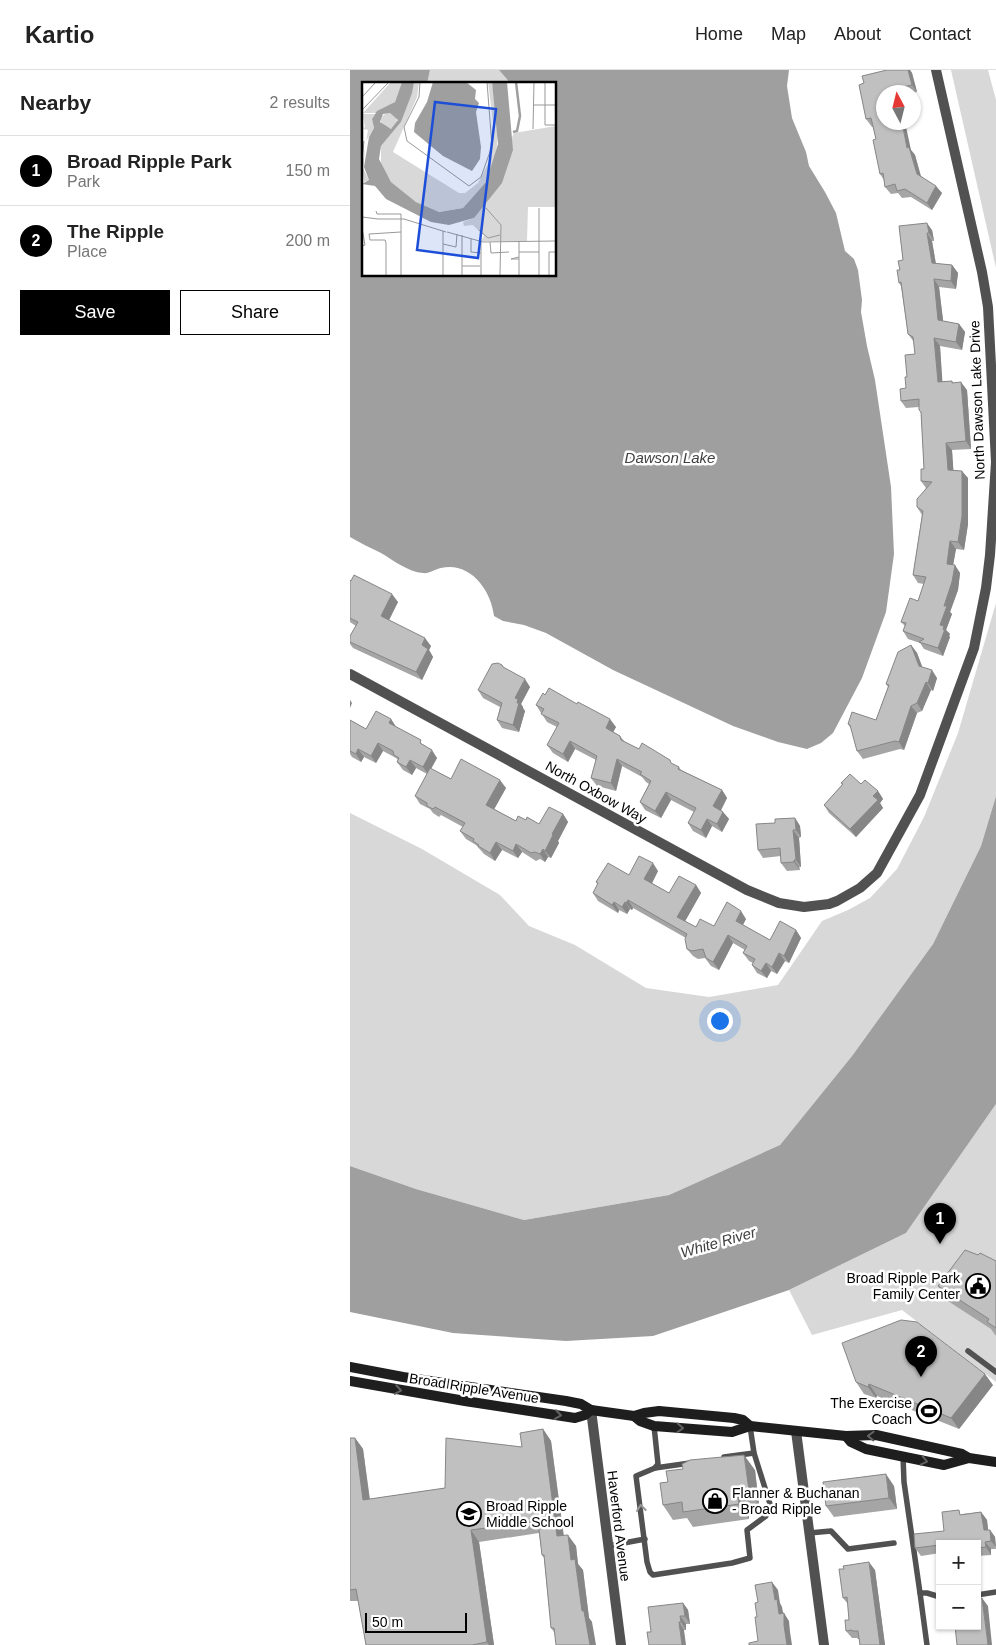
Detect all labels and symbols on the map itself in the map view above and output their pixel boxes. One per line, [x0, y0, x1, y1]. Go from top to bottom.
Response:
inset map [362, 82, 556, 276]
north arrow [876, 85, 921, 130]
street label: North Dawson Lake Drive [966, 320, 988, 480]
water label: Dawson Lake [625, 449, 715, 466]
street label: North Oxbow Way [543, 758, 649, 826]
your location [707, 1008, 733, 1034]
pin: 1 [924, 1203, 956, 1244]
water label: White River [678, 1223, 759, 1261]
place label: Broad Ripple Park Family Center [846, 1270, 961, 1302]
public building icon: Broad Ripple Park Family Center [965, 1273, 991, 1299]
pin: 2 [905, 1336, 937, 1377]
street label: Broad Ripple Avenue [408, 1370, 540, 1406]
one-way arrow [394, 1385, 402, 1395]
place label: The Exercise Coach [830, 1395, 912, 1427]
sports icon: The Exercise Coach [916, 1398, 942, 1424]
one-way arrow [554, 1410, 563, 1420]
one-way arrow [676, 1422, 684, 1433]
one-way arrow [867, 1430, 875, 1441]
one-way arrow [920, 1455, 929, 1466]
street label: Haverford Avenue [604, 1470, 634, 1583]
place label: Flanner & Buchanan - Broad Ripple [732, 1485, 860, 1517]
shop icon: Flanner & Buchanan - Broad Ripple [702, 1488, 728, 1514]
place label: Broad Ripple Middle School [486, 1498, 574, 1530]
school or university icon: Broad Ripple Middle School [456, 1501, 482, 1527]
one-way arrow [636, 1503, 646, 1512]
scale bar [365, 1610, 468, 1633]

